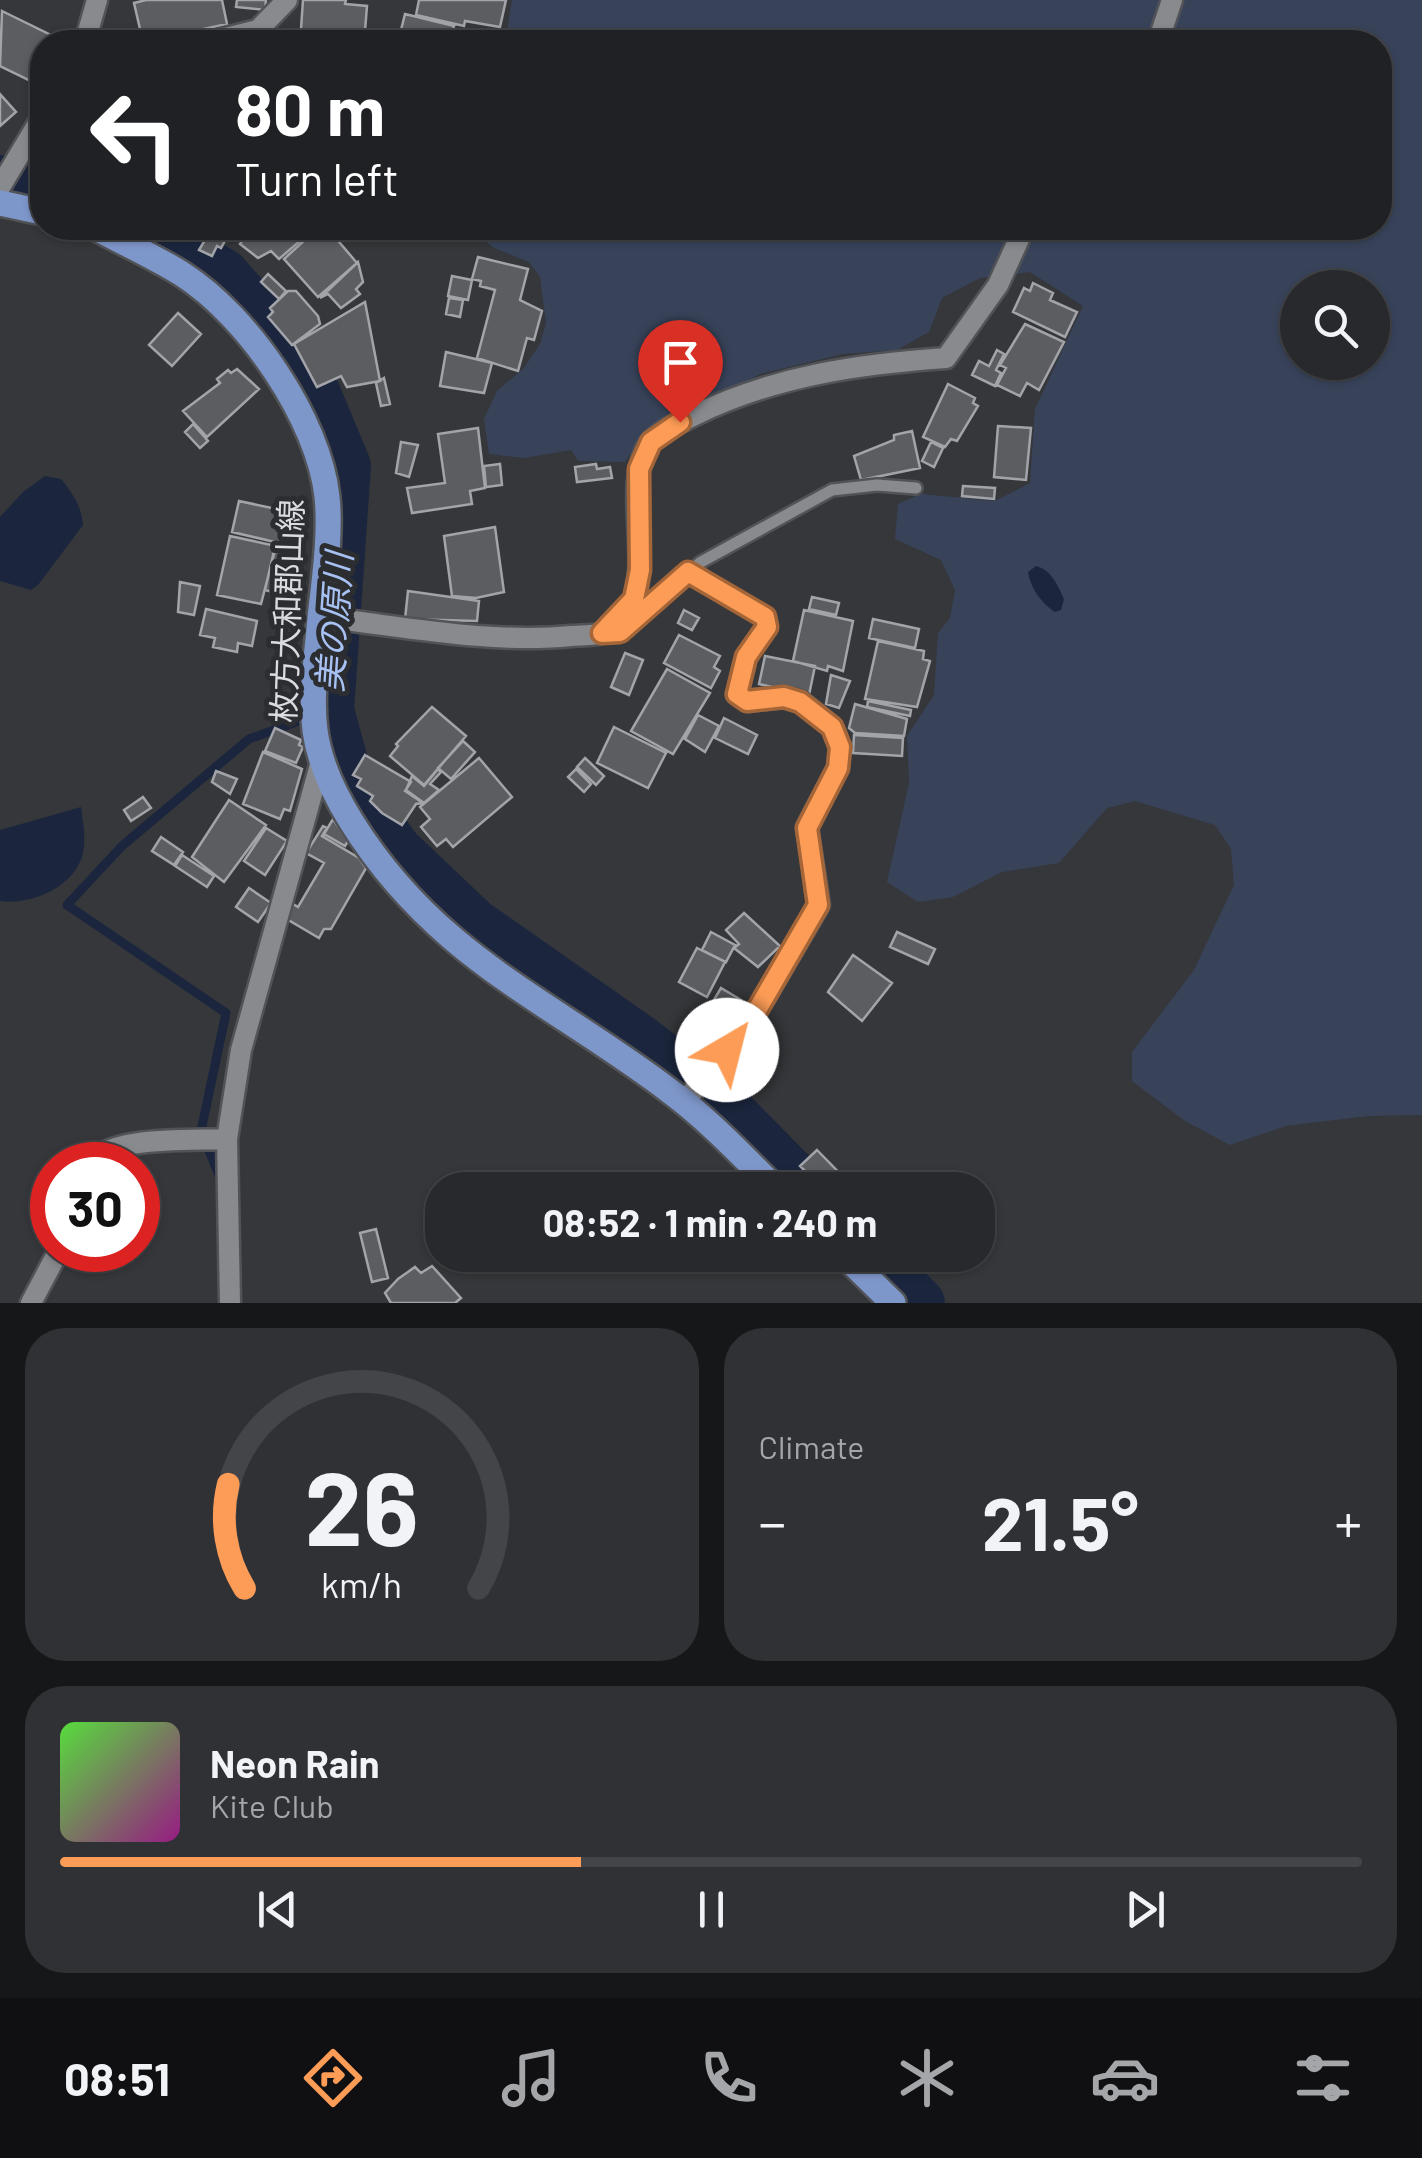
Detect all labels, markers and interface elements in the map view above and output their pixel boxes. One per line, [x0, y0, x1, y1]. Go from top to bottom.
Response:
text: 80 m [235, 66, 385, 150]
icon: left [70, 70, 200, 200]
text: Turn left [235, 151, 399, 205]
map controls [1280, 270, 1390, 380]
button: search [1280, 270, 1390, 380]
pin [638, 320, 723, 423]
icon: arrive [653, 335, 708, 390]
street label: 枚方大和郡山線 [263, 498, 309, 724]
water label: 美の原川 [307, 547, 359, 693]
position arrow [675, 998, 779, 1102]
speed limit sign: 30 [30, 1142, 160, 1272]
text: 08:52 · 1 min · 240 m [543, 1199, 877, 1245]
text: Climate [759, 1427, 864, 1465]
text: 26 [305, 1442, 419, 1567]
text: 21.5° [982, 1476, 1139, 1566]
text: − [759, 1488, 786, 1554]
text: + [1334, 1488, 1362, 1554]
text: km/h [321, 1562, 402, 1605]
text: Neon Rain [210, 1740, 379, 1786]
text: Kite Club [210, 1786, 334, 1824]
icon: previous [250, 1882, 305, 1937]
icon: pause [684, 1882, 739, 1937]
icon: next [1118, 1882, 1173, 1937]
icon: directions [298, 2043, 368, 2113]
icon: music [496, 2043, 566, 2113]
icon: phone [694, 2043, 764, 2113]
icon: climate [892, 2043, 962, 2113]
icon: car [1090, 2043, 1160, 2113]
icon: filters [1288, 2043, 1358, 2113]
text: 08:51 [64, 2051, 170, 2105]

